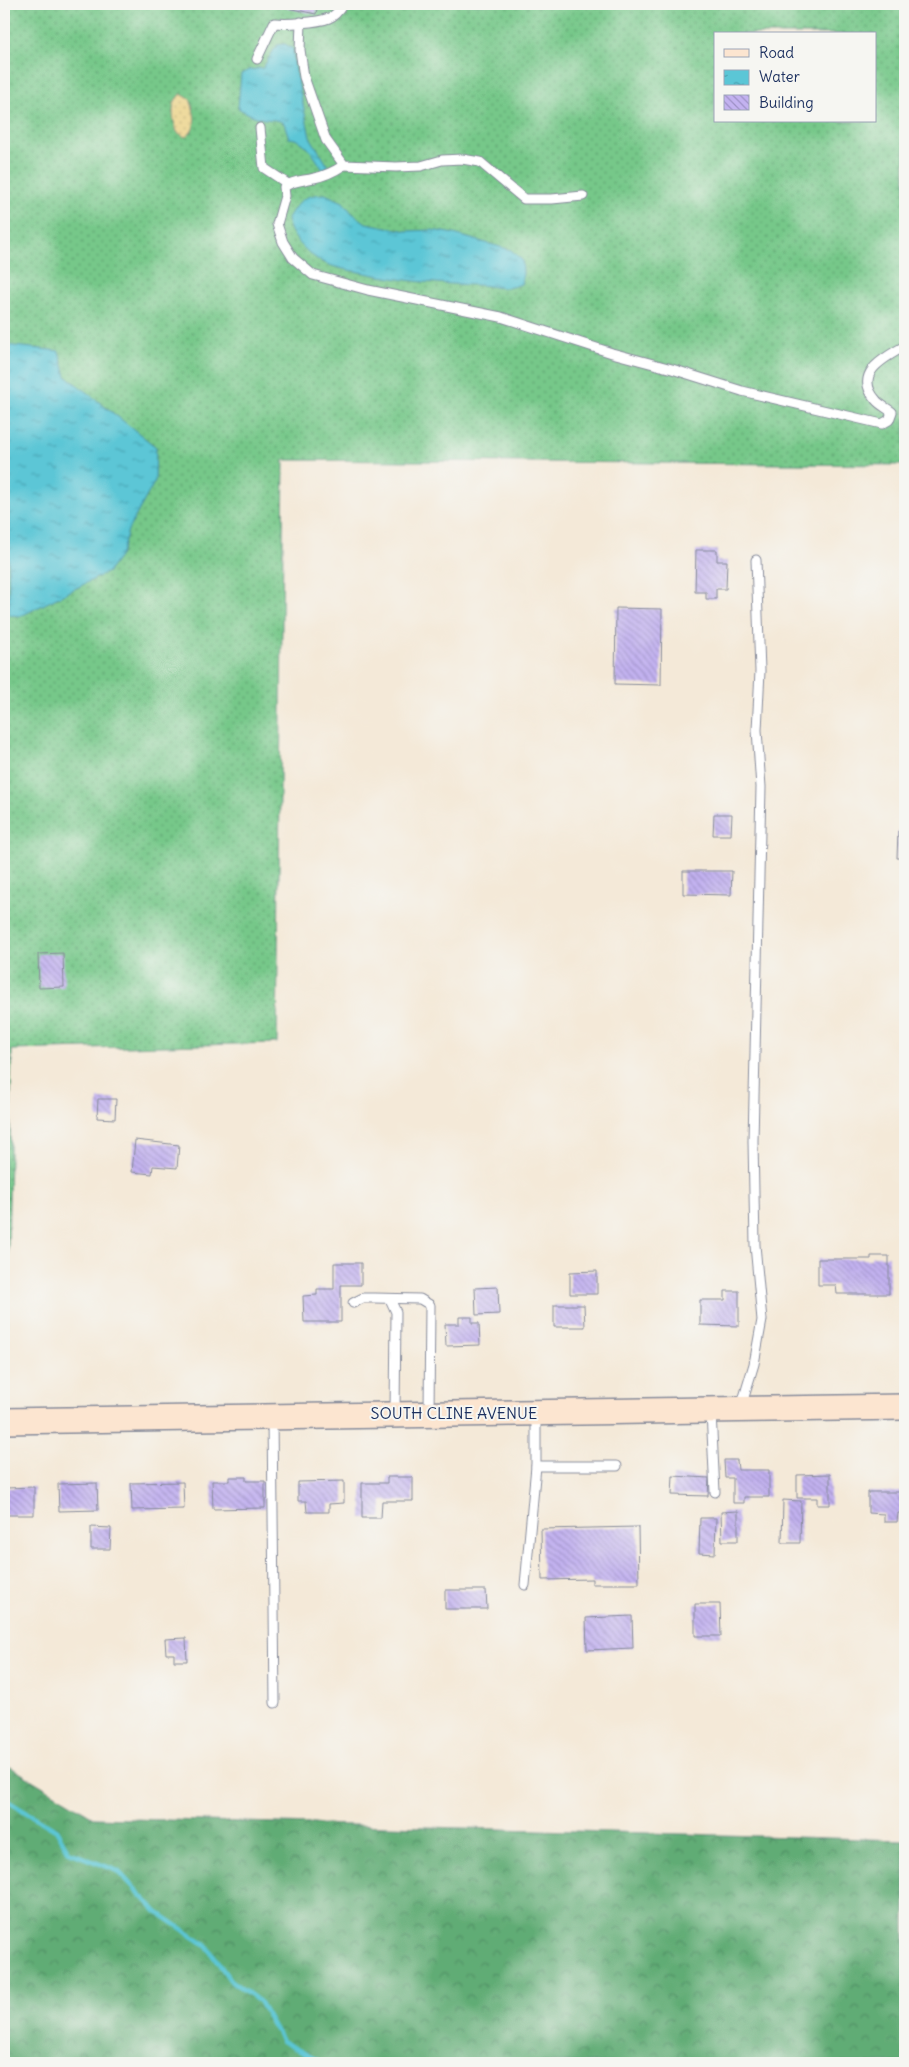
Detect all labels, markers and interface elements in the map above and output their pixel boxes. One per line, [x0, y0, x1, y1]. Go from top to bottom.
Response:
legend [714, 32, 876, 122]
text: Road [759, 43, 794, 62]
text: Water [759, 67, 800, 86]
text: Building [759, 93, 814, 112]
street label: SOUTH CLINE AVENUE [371, 1403, 537, 1423]

